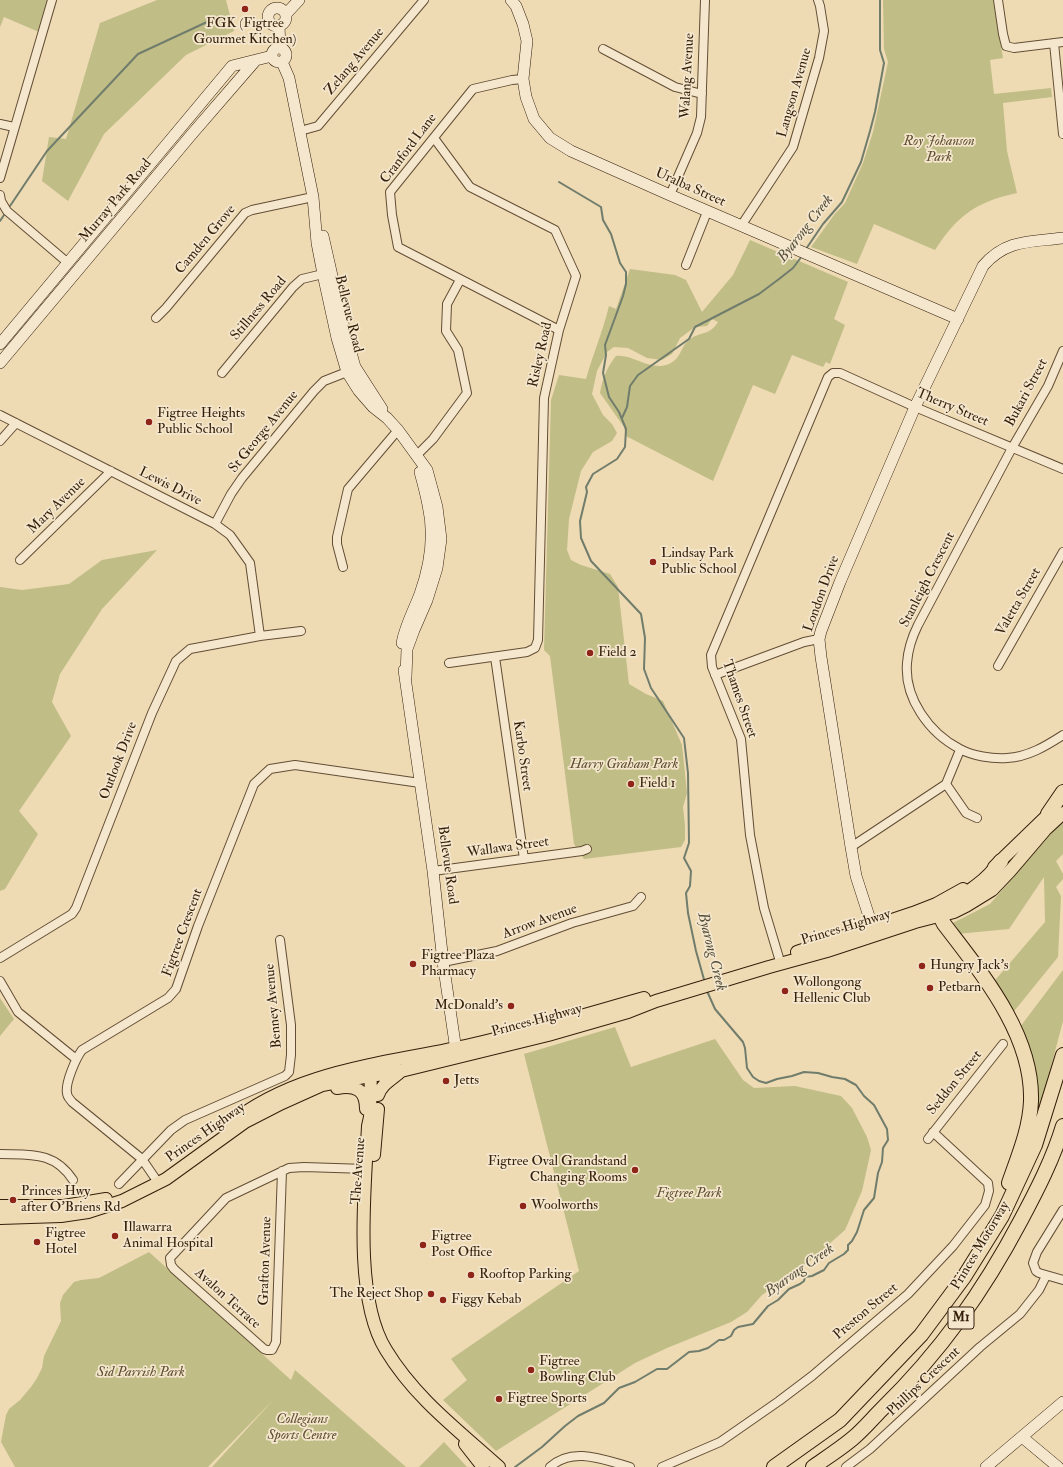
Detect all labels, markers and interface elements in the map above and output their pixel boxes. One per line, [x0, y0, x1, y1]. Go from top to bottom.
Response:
marker: FGK (Figtree Gourmet Kitchen) [240, 4, 250, 14]
place label: FGK (Figtree Gourmet Kitchen) [194, 16, 296, 48]
street label: Zelang Avenue [322, 25, 388, 99]
street label: Walang Avenue [677, 33, 699, 119]
street label: Langson Avenue [774, 46, 816, 140]
street label: Cranford Lane [377, 111, 441, 187]
park label: Roy Johanson Park [903, 134, 975, 166]
street label: Murray Park Road [76, 156, 156, 246]
street label: Uralba Street [652, 165, 728, 211]
water label: Byarong Creek [774, 192, 838, 266]
street label: Camden Grove [172, 202, 240, 278]
street label: Bellevue Road [330, 273, 366, 355]
street label: Stillness Road [227, 274, 291, 344]
street label: Risley Road [525, 321, 557, 389]
street label: Bukari Street [1002, 356, 1052, 430]
street label: Therry Street [913, 385, 991, 431]
street label: St George Avenue [226, 387, 302, 477]
place label: Figtree Heights Public School [157, 406, 245, 438]
marker: Figtree Heights Public School [144, 417, 154, 427]
street label: Lewis Drive [136, 464, 204, 510]
street label: Mary Avenue [25, 474, 89, 538]
street label: Stanleigh Crescent [897, 530, 959, 630]
place label: Lindsay Park Public School [661, 546, 737, 578]
street label: London Drive [800, 554, 844, 634]
marker: Lindsay Park Public School [648, 557, 658, 567]
street label: Valetta Street [993, 565, 1045, 639]
place label: Field 2 [598, 645, 637, 661]
marker: Field 2 [585, 648, 595, 658]
street label: Thames Street [718, 658, 760, 740]
street label: Outlook Drive [97, 720, 141, 802]
street label: Karbo Street [509, 720, 535, 792]
park label: Harry Graham Park [570, 757, 678, 773]
place label: Field 1 [639, 776, 676, 792]
marker: Field 1 [626, 779, 636, 789]
street label: Bellevue Road [433, 825, 461, 905]
street label: Wallawa Street [466, 834, 550, 862]
street label: Figtree Crescent [159, 887, 207, 979]
street label: Arrow Avenue [500, 901, 580, 943]
street label: Princes Highway [799, 906, 893, 950]
water label: Byarong Creek [693, 911, 729, 993]
place label: Figtree Plaza Pharmacy [421, 948, 495, 980]
place label: Hungry Jack's [930, 958, 1009, 974]
marker: Figtree Plaza Pharmacy [408, 959, 418, 969]
marker: Hungry Jack's [917, 961, 927, 971]
street label: Benney Avenue [262, 963, 286, 1049]
place label: Wollongong Hellenic Club [793, 975, 870, 1008]
place label: Petbarn [938, 980, 981, 996]
marker: Petbarn [925, 983, 935, 993]
marker: Wollongong Hellenic Club [780, 986, 790, 996]
place label: McDonald's [434, 998, 503, 1014]
street label: Princes Highway [490, 1001, 584, 1041]
marker: McDonald's [506, 1001, 516, 1011]
street label: Seddon Street [924, 1047, 986, 1119]
place label: Jetts [454, 1073, 479, 1089]
marker: Jetts [441, 1076, 451, 1086]
street label: Princes Highway [163, 1099, 249, 1167]
street label: The Avenue [348, 1137, 370, 1205]
place label: Figtree Oval Grandstand Changing Rooms [488, 1154, 627, 1186]
marker: Figtree Oval Grandstand Changing Rooms [630, 1165, 640, 1175]
place label: Princes Hwy after O'Briens Rd [21, 1184, 120, 1216]
park label: Figtree Park [656, 1186, 722, 1202]
marker: Princes Hwy after O'Briens Rd [8, 1195, 18, 1205]
place label: Woolworths [531, 1198, 598, 1214]
street label: Princes Motorway [948, 1199, 1014, 1293]
marker: Woolworths [518, 1201, 528, 1211]
street label: Grafton Avenue [256, 1216, 276, 1306]
place label: Illawarra Animal Hospital [123, 1220, 213, 1252]
place label: Figtree Hotel [45, 1226, 86, 1258]
place label: Figtree Post Office [431, 1229, 492, 1262]
marker: Illawarra Animal Hospital [110, 1231, 120, 1241]
marker: Figtree Hotel [32, 1237, 42, 1247]
marker: Figtree Post Office [418, 1240, 428, 1250]
water label: Byarong Creek [762, 1241, 838, 1301]
street label: Avalon Terrace [191, 1265, 263, 1333]
place label: Rooftop Parking [479, 1267, 571, 1283]
marker: Rooftop Parking [466, 1270, 476, 1280]
street label: Preston Street [830, 1280, 902, 1344]
place label: The Reject Shop [330, 1286, 423, 1302]
marker: The Reject Shop [426, 1289, 436, 1299]
place label: Figgy Kebab [451, 1292, 521, 1308]
marker: Figgy Kebab [438, 1295, 448, 1305]
road number: M1 [948, 1307, 974, 1329]
street label: Phillips Crescent [884, 1344, 964, 1420]
place label: Figtree Bowling Club [539, 1354, 616, 1386]
park label: Sid Parrish Park [97, 1365, 185, 1381]
marker: Figtree Bowling Club [526, 1365, 536, 1375]
place label: Figtree Sports [507, 1391, 587, 1407]
marker: Figtree Sports [494, 1394, 504, 1404]
park label: Collegians Sports Centre [268, 1412, 336, 1444]

